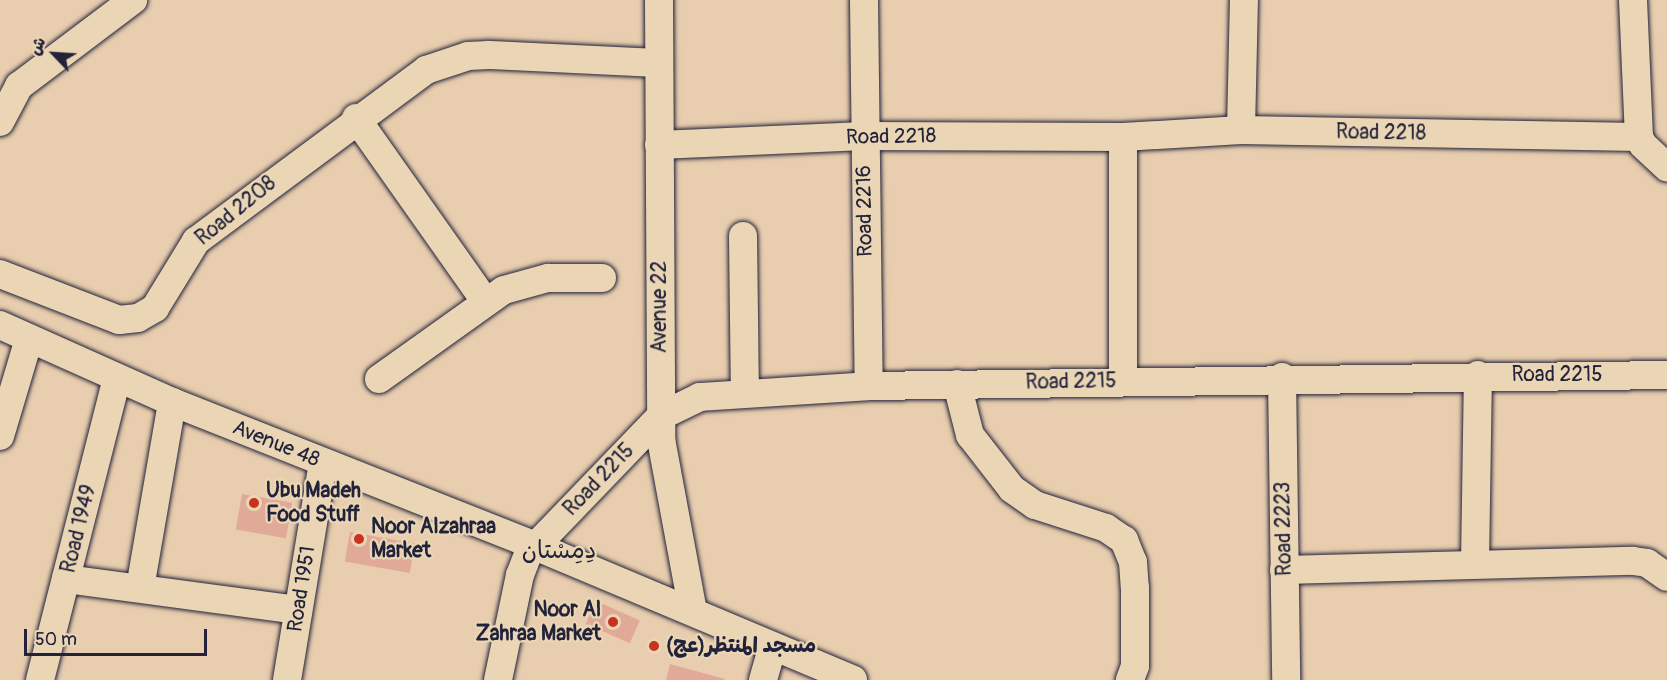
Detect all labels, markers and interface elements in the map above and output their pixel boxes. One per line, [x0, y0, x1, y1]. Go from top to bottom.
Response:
north arrow [24, 24, 84, 84]
text: ش [25, 34, 50, 59]
street label: Road 2218 [1336, 120, 1426, 146]
street label: Road 2218 [846, 124, 936, 150]
street label: Road 2216 [852, 165, 878, 257]
street label: Road 2208 [191, 171, 281, 251]
street label: Avenue 22 [647, 261, 673, 353]
street label: Road 2215 [1511, 362, 1603, 388]
street label: Road 2215 [1025, 369, 1117, 395]
street label: Avenue 48 [229, 415, 323, 473]
street label: Road 2215 [558, 438, 640, 522]
place label: Ubu Madeh Food Stuff [266, 478, 361, 528]
street label: Road 1949 [56, 482, 102, 576]
street label: Road 2223 [1271, 482, 1297, 576]
marker: Ubu Madeh Food Stuff [247, 496, 261, 510]
place label: Noor Alzahraa Market [371, 514, 496, 564]
marker: Noor Alzahraa Market [352, 532, 366, 546]
district label: دِمِسْتان [522, 537, 596, 565]
street label: Road 1951 [283, 544, 321, 634]
place label: Noor Al Zahraa Market [476, 597, 601, 647]
marker: Noor Al Zahraa Market [606, 615, 620, 629]
scale bar [27, 617, 210, 655]
text: 50 m [35, 628, 77, 651]
place label: مسجد المنتظر(عج) [666, 633, 816, 659]
marker: مسجد المنتظر(عج) [647, 639, 661, 653]

